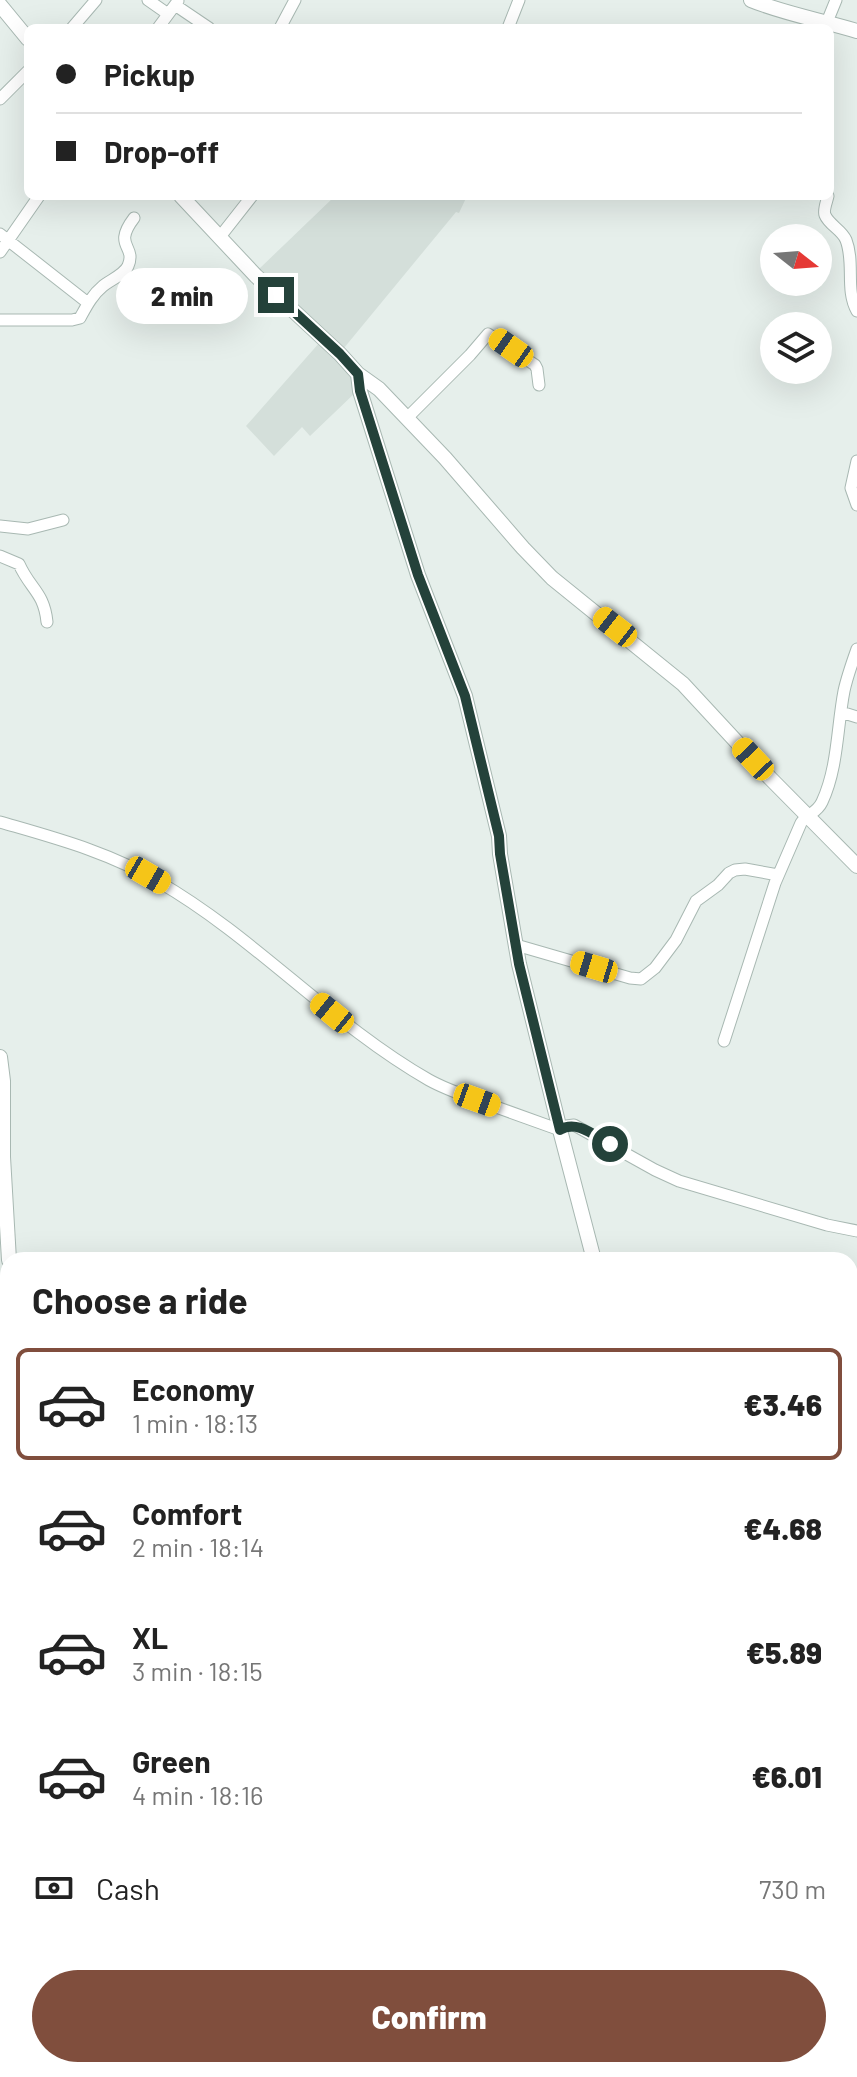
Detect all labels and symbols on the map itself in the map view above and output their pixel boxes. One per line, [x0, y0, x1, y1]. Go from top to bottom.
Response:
north arrow [760, 224, 832, 296]
callout: 2 min [116, 267, 248, 323]
route end [258, 277, 294, 313]
car [484, 324, 538, 372]
car [589, 603, 641, 651]
car [728, 733, 778, 785]
car [121, 853, 175, 897]
car [568, 949, 620, 985]
car [306, 989, 358, 1037]
car [450, 1081, 504, 1119]
route start [592, 1126, 628, 1162]

